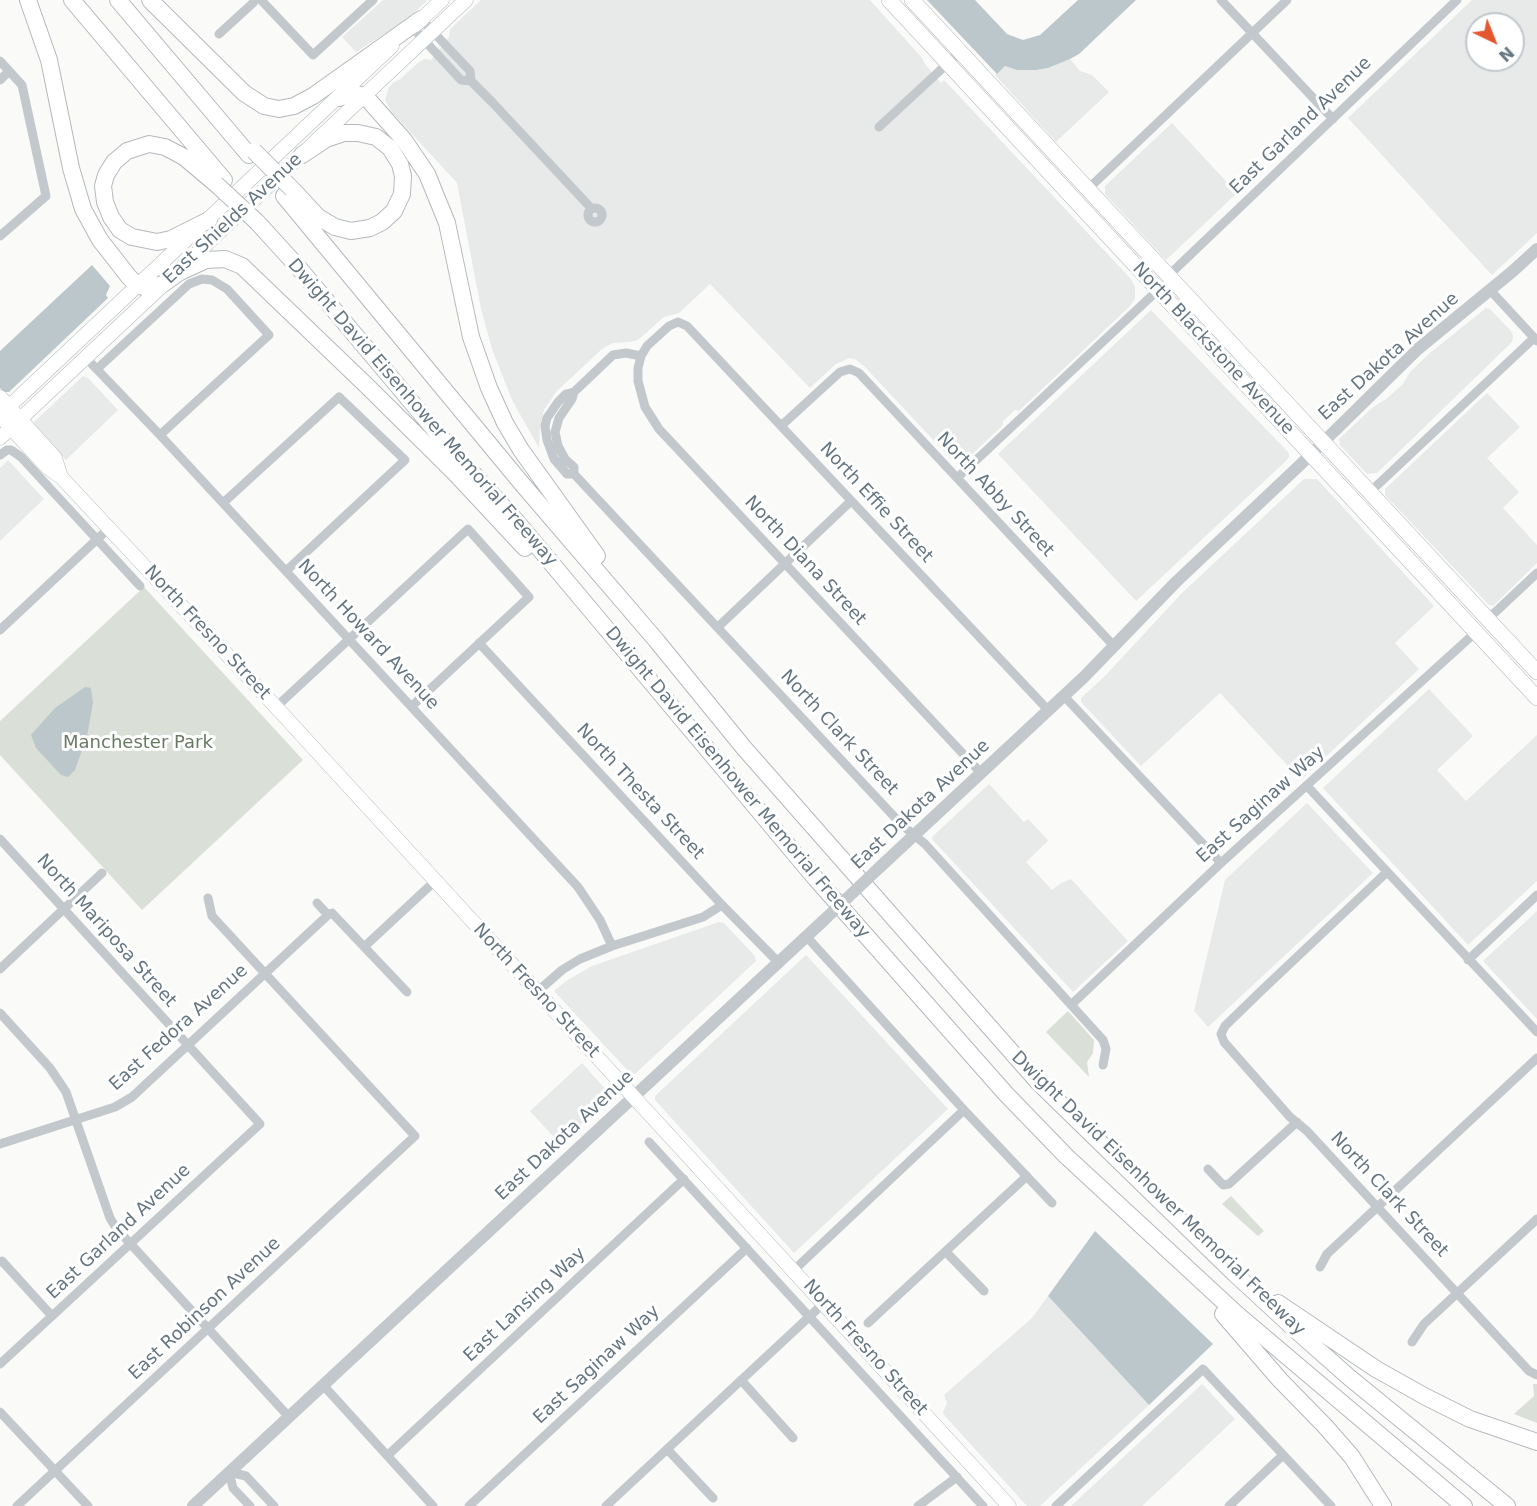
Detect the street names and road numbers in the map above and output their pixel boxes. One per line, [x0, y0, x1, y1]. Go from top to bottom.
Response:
street label: East Garland Avenue [1226, 53, 1376, 199]
street label: East Shields Avenue [159, 149, 307, 289]
street label: Dwight David Eisenhower Memorial Freeway [283, 255, 561, 571]
street label: North Blackstone Avenue [1128, 259, 1298, 439]
street label: East Dakota Avenue [1315, 288, 1463, 426]
street label: North Abby Street [932, 428, 1058, 562]
street label: North Effie Street [815, 438, 937, 568]
street label: North Diana Street [740, 492, 870, 630]
street label: North Howard Avenue [293, 555, 443, 715]
street label: North Fresno Street [139, 561, 275, 705]
street label: Dwight David Eisenhower Memorial Freeway [600, 623, 874, 943]
street label: North Clark Street [776, 666, 902, 800]
street label: North Thesta Street [572, 720, 708, 864]
street label: East Dakota Avenue [847, 735, 995, 875]
street label: East Saginaw Way [1193, 742, 1329, 868]
street label: North Mariposa Street [32, 850, 180, 1012]
street label: North Fresno Street [468, 919, 604, 1063]
street label: East Fedora Avenue [105, 960, 253, 1096]
street label: Dwight David Eisenhower Memorial Freeway [1006, 1047, 1310, 1341]
street label: East Dakota Avenue [491, 1066, 639, 1206]
street label: North Clark Street [1326, 1128, 1452, 1262]
street label: East Garland Avenue [43, 1160, 195, 1304]
street label: East Robinson Avenue [125, 1233, 285, 1385]
street label: East Lansing Way [460, 1243, 590, 1367]
street label: North Fresno Street [798, 1276, 932, 1420]
street label: East Saginaw Way [529, 1301, 665, 1429]

